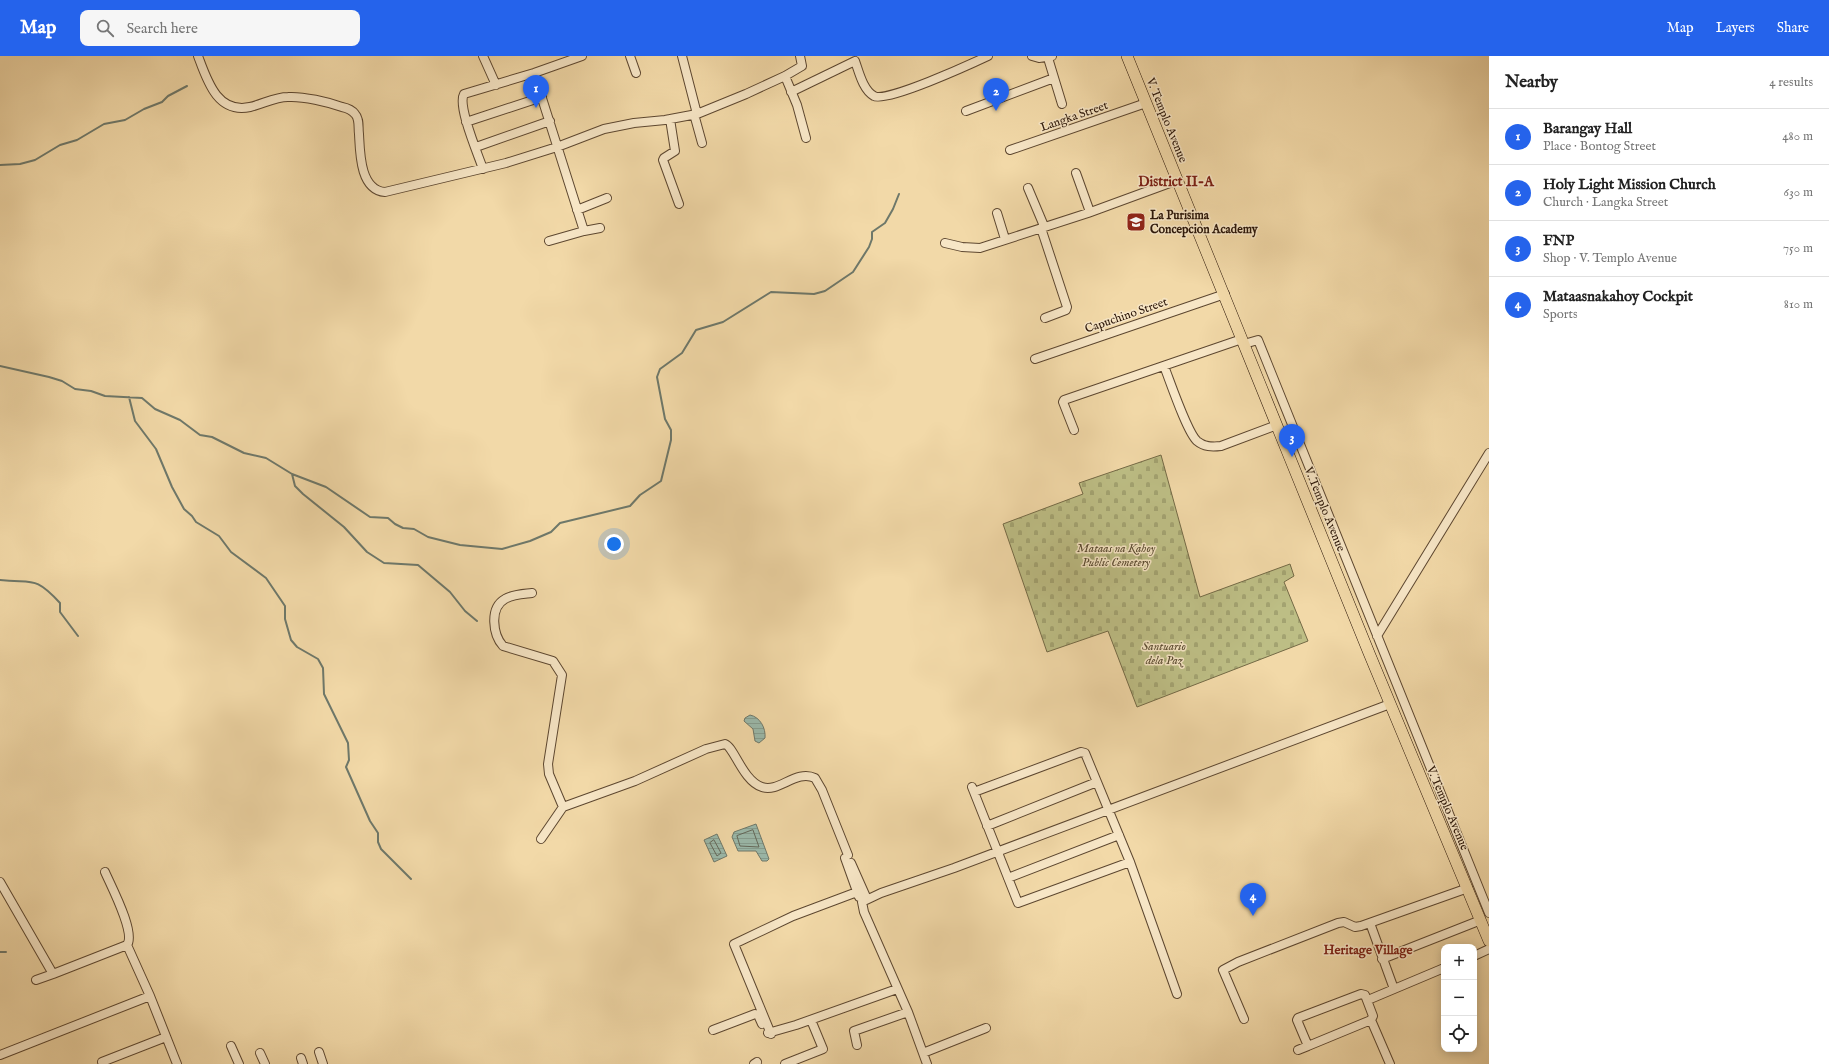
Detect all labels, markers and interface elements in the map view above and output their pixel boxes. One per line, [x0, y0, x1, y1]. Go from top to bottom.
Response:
search box [80, 10, 360, 46]
text: Map [20, 16, 56, 40]
icon: search [94, 17, 116, 39]
text: Search here [126, 19, 198, 38]
text: Map [1667, 19, 1694, 37]
text: Layers [1716, 19, 1755, 37]
text: Share [1777, 19, 1809, 37]
text: Nearby [1505, 72, 1558, 93]
text: 4 results [1769, 74, 1813, 91]
pin: 1 [523, 75, 549, 108]
street label: V. Templo Avenue [1141, 75, 1191, 166]
pin: 2 [983, 78, 1009, 111]
street label: Langka Street [1038, 98, 1110, 135]
text: Barangay Hall [1543, 119, 1632, 138]
text: 1 [1516, 128, 1520, 145]
text: 480 m [1782, 128, 1813, 145]
text: Place · Bontog Street [1543, 138, 1656, 155]
district label: District II-A [1138, 173, 1215, 191]
text: Holy Light Mission Church [1543, 175, 1716, 194]
text: 2 [1515, 184, 1521, 201]
text: 630 m [1783, 184, 1813, 201]
text: Church · Langka Street [1543, 194, 1668, 211]
place label: La Purisima Concepcion Academy [1149, 208, 1259, 238]
school or university icon: La Purisima Concepcion Academy [1125, 211, 1147, 233]
text: FNP [1543, 231, 1574, 250]
text: 3 [1516, 240, 1520, 257]
text: 750 m [1783, 240, 1813, 257]
text: Shop · V. Templo Avenue [1543, 250, 1677, 267]
text: Mataasnakahoy Cockpit [1543, 287, 1693, 306]
street label: Capuchino Street [1083, 294, 1170, 338]
text: 4 [1515, 296, 1521, 313]
text: 810 m [1784, 296, 1813, 313]
text: Sports [1543, 306, 1578, 323]
pin: 3 [1279, 424, 1305, 457]
street label: V. Templo Avenue [1299, 464, 1349, 555]
your location [604, 534, 624, 554]
park label: Mataas na Kahoy Public Cemetery [1077, 541, 1156, 570]
park label: Santuario dela Paz [1142, 639, 1186, 668]
street label: V. Templo Avenue [1422, 763, 1472, 854]
pin: 4 [1240, 883, 1266, 916]
district label: Heritage Village [1324, 942, 1412, 959]
map controls [1441, 944, 1477, 1052]
button: + [1441, 944, 1477, 980]
button: − [1441, 980, 1477, 1016]
button: locate [1441, 1016, 1477, 1052]

